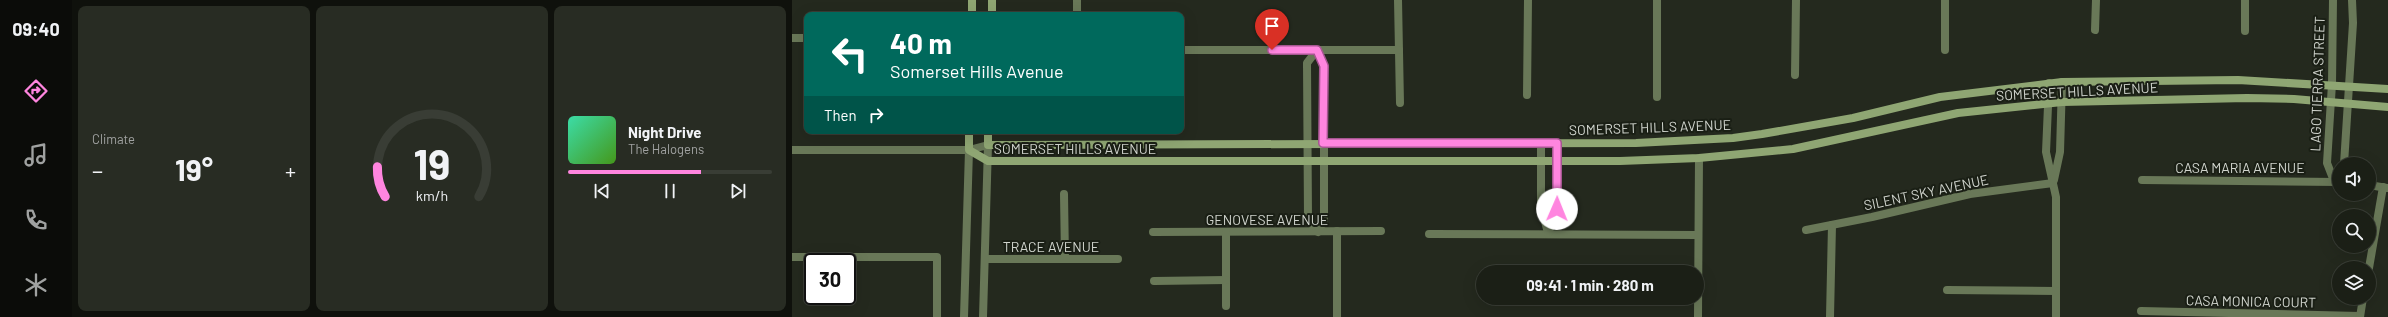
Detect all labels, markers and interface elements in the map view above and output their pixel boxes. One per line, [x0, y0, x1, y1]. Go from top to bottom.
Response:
pin [1255, 9, 1289, 50]
icon: arrive [1261, 15, 1283, 37]
street label: LAGO TIERRA STREET [2306, 16, 2328, 152]
text: 09:40 [12, 18, 60, 40]
text: 40 m [890, 26, 952, 60]
icon: left [824, 28, 876, 80]
text: Somerset Hills Avenue [890, 60, 1064, 82]
icon: directions [22, 77, 50, 105]
street label: SOMERSET HILLS AVENUE [1995, 78, 2159, 104]
icon: right [865, 104, 887, 126]
text: Then [824, 106, 857, 124]
street label: SOMERSET HILLS AVENUE [1569, 116, 1731, 138]
text: Night Drive [628, 123, 701, 141]
text: Climate [92, 131, 135, 147]
text: 19 [414, 137, 450, 187]
street label: SOMERSET HILLS AVENUE [994, 140, 1156, 157]
icon: music [22, 141, 50, 169]
text: The Halogens [628, 141, 704, 157]
text: 19° [175, 151, 213, 187]
text: − [92, 157, 103, 183]
text: + [285, 157, 296, 183]
map controls [2332, 157, 2376, 305]
button: sound [2332, 157, 2376, 201]
street label: CASA MARIA AVENUE [2175, 159, 2305, 176]
street label: SILENT SKY AVENUE [1862, 170, 1990, 214]
icon: previous [591, 180, 613, 202]
icon: pause [659, 180, 681, 202]
icon: next [727, 180, 749, 202]
text: km/h [416, 186, 448, 203]
position arrow [1536, 188, 1578, 230]
icon: phone [22, 206, 50, 234]
button: search [2332, 209, 2376, 253]
street label: GENOVESE AVENUE [1206, 211, 1328, 228]
street label: TRACE AVENUE [1003, 238, 1099, 255]
speed limit sign: 30 [804, 253, 856, 305]
button: layers [2332, 261, 2376, 305]
icon: climate [22, 271, 50, 299]
text: 09:41 · 1 min · 280 m [1526, 276, 1654, 294]
street label: CASA MONICA COURT [2186, 291, 2316, 311]

